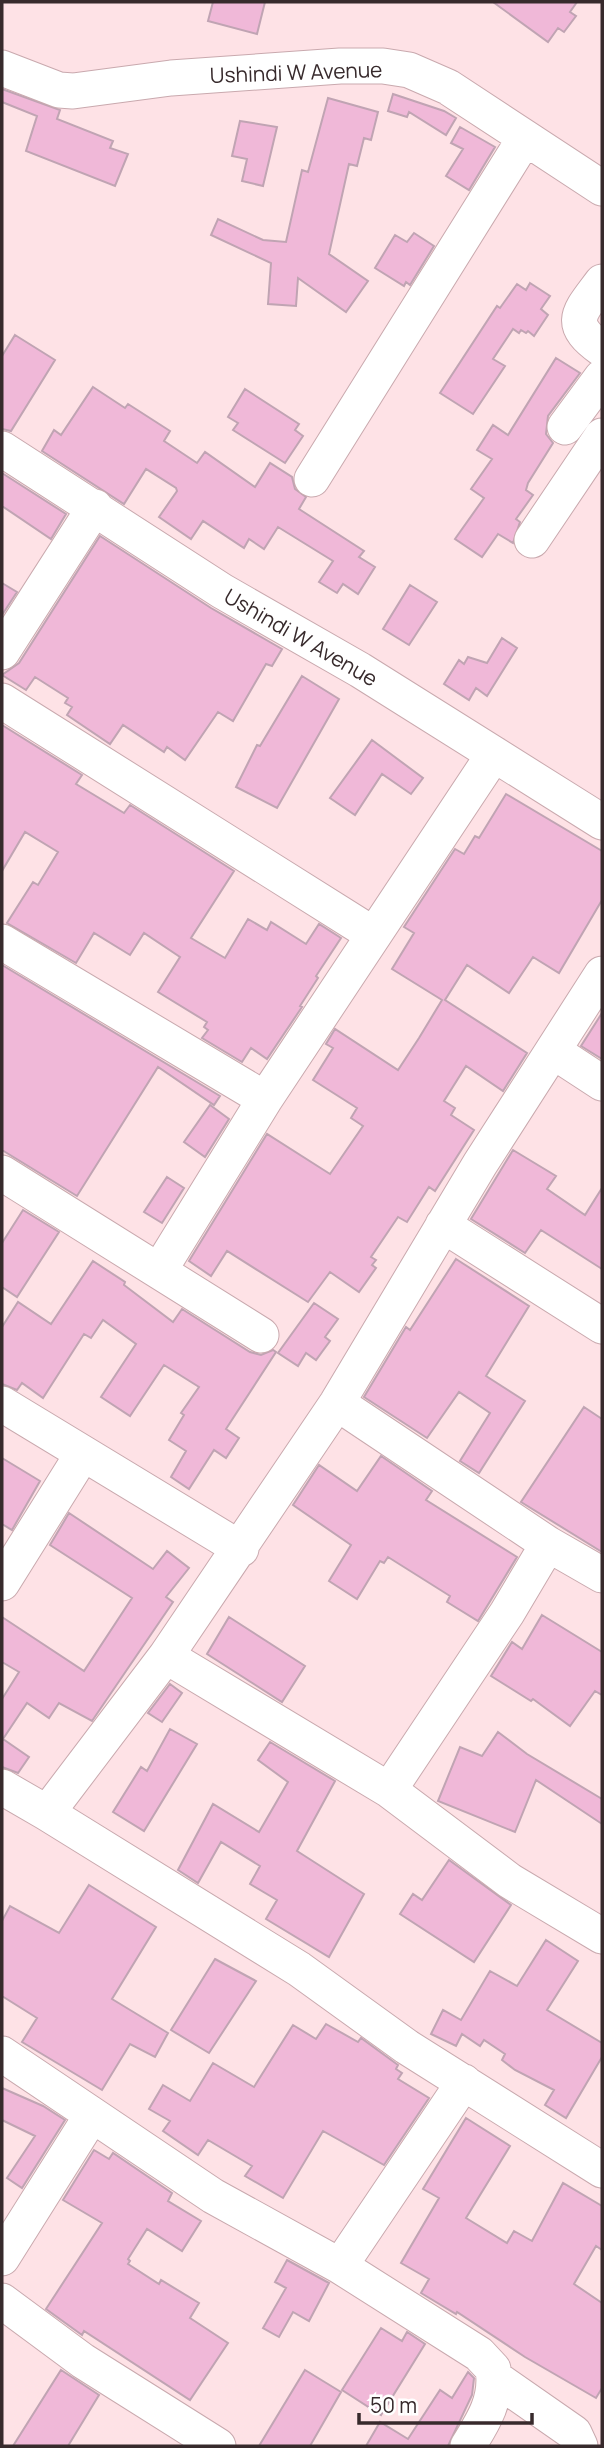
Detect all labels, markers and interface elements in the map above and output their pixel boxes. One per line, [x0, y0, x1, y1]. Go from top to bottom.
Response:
street label: Ushindi W Avenue [209, 55, 383, 89]
street label: Ushindi W Avenue [219, 582, 383, 692]
scale bar [359, 2382, 532, 2426]
text: 50 m [370, 2391, 417, 2419]

